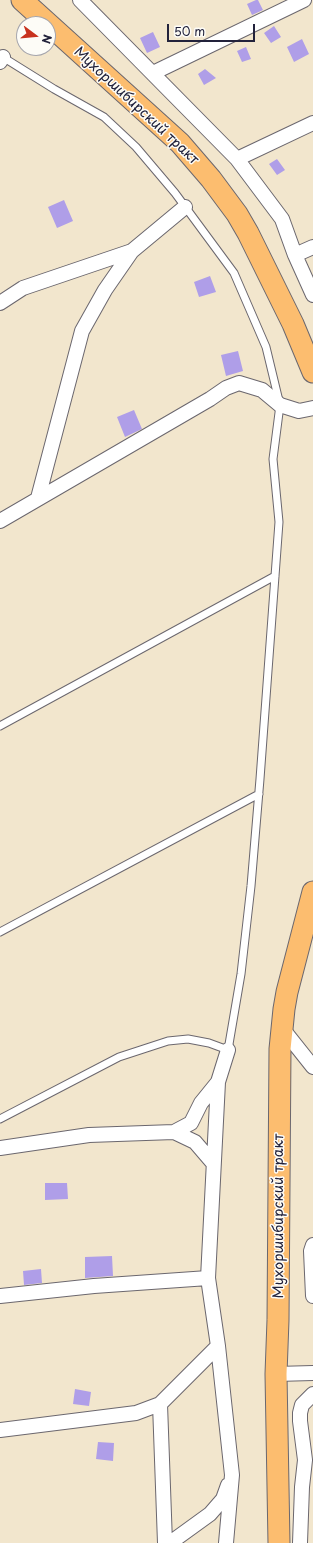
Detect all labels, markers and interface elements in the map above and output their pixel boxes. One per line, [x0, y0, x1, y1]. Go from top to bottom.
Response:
north arrow [16, 16, 56, 56]
scale bar [169, 16, 257, 42]
text: 50 m [174, 22, 205, 40]
text: N [38, 33, 56, 46]
street label: Мухоршибирский тракт [70, 44, 202, 168]
street label: Мухоршибирский тракт [271, 1134, 287, 1298]

